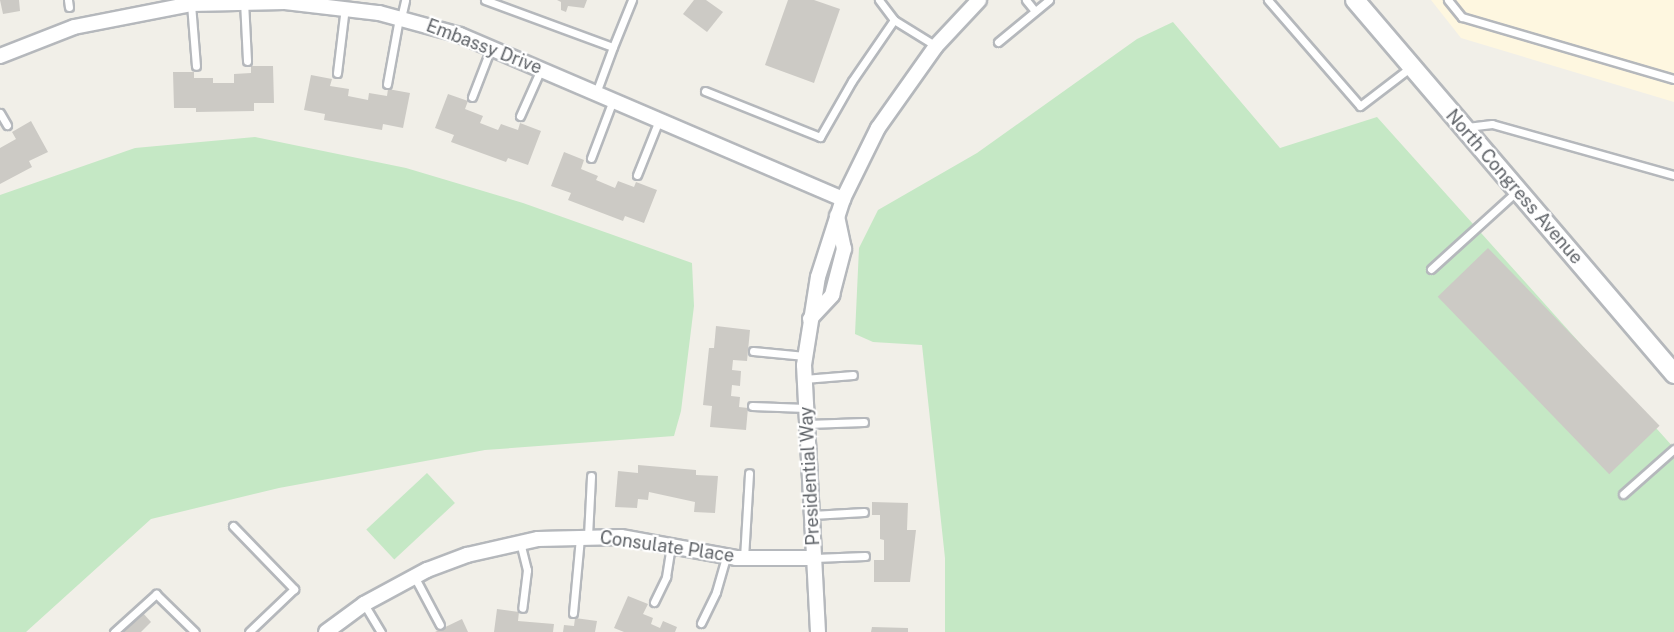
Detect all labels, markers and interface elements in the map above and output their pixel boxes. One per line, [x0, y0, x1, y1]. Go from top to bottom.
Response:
street label: Embassy Drive [423, 15, 545, 79]
street label: North Congress Avenue [1441, 105, 1587, 269]
street label: Presidential Way [796, 406, 824, 546]
street label: Consulate Place [598, 527, 736, 567]

